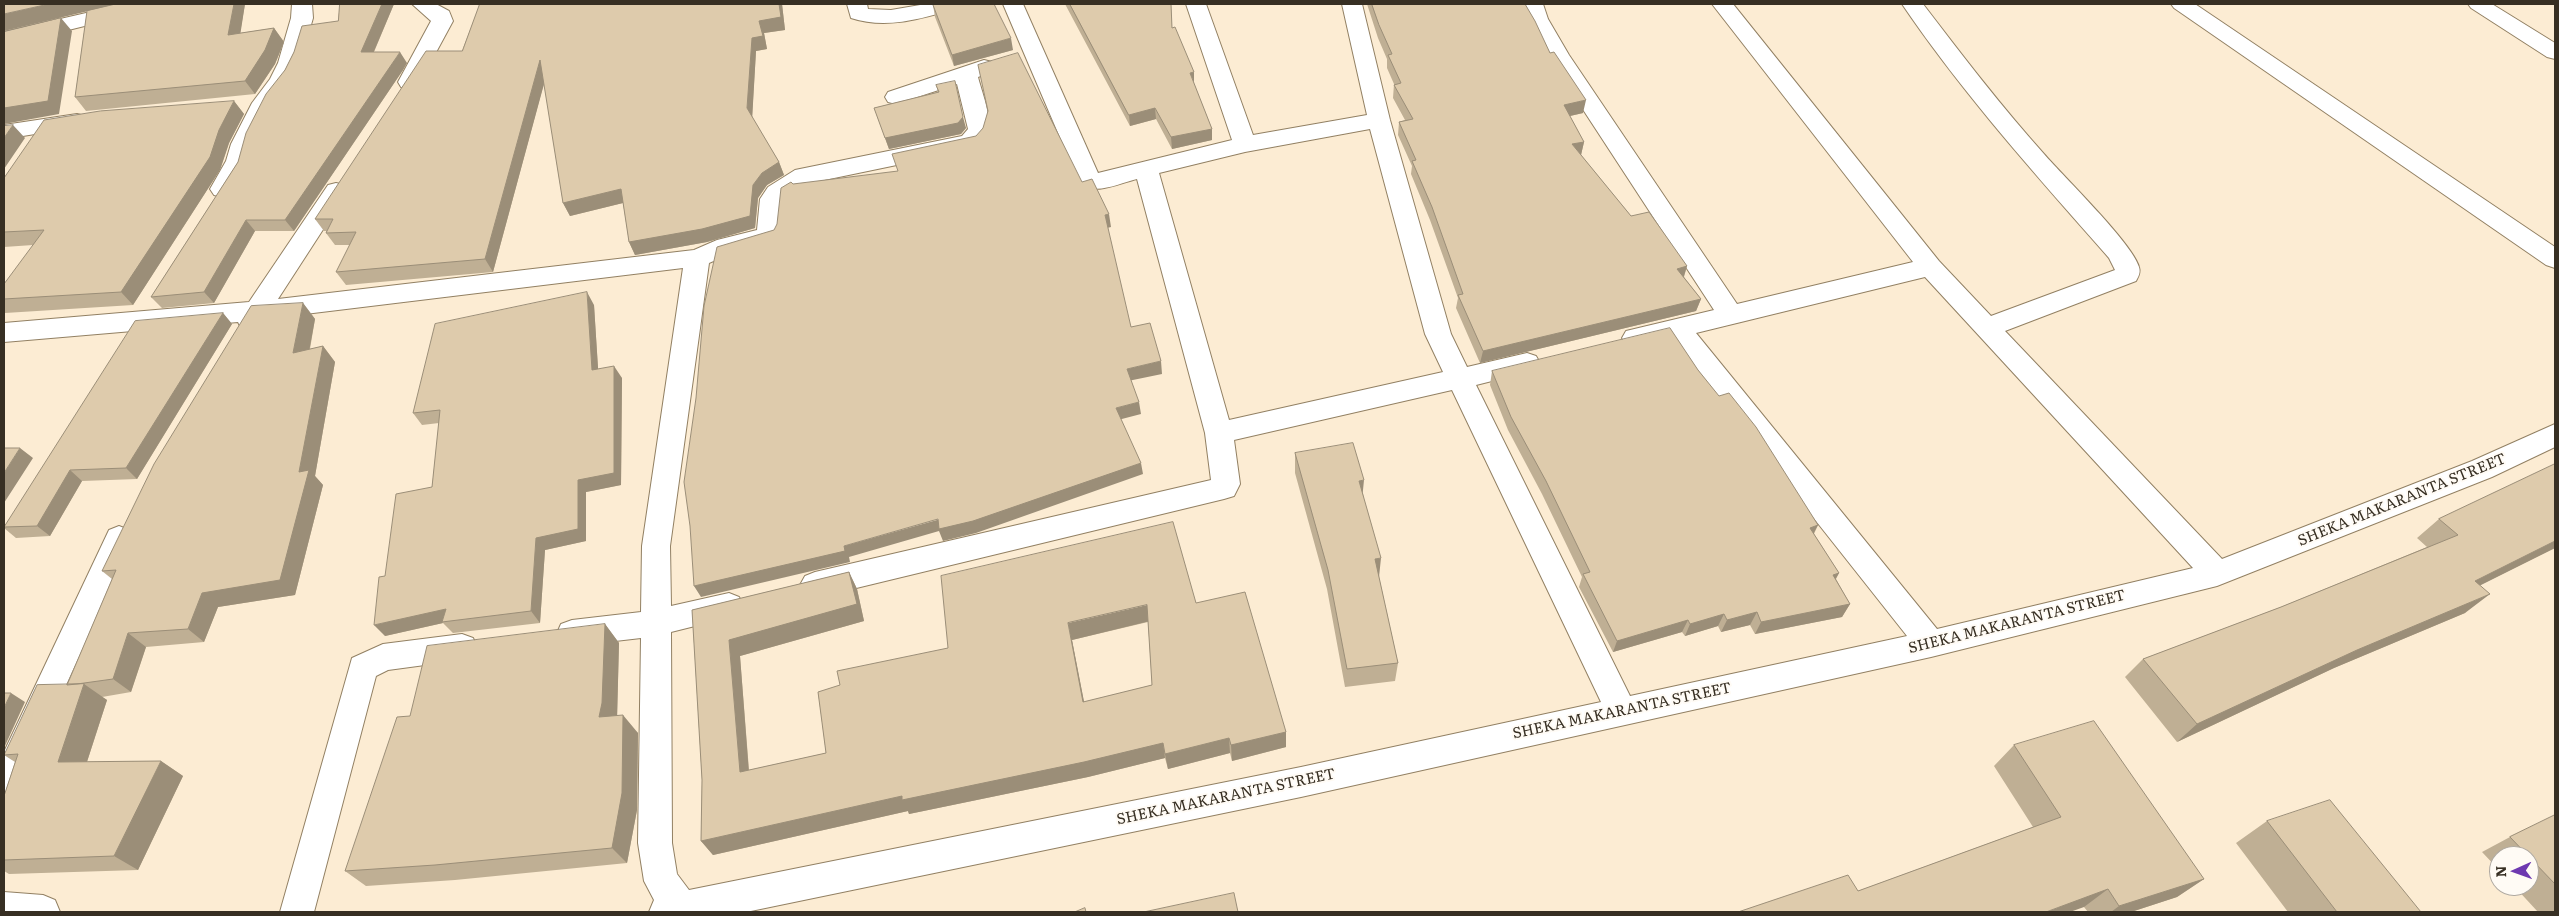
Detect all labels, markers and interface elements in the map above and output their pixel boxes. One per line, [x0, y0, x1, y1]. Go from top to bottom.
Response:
street label: SHEKA MAKARANTA STREET [2295, 450, 2509, 550]
street label: SHEKA MAKARANTA STREET [1907, 586, 2127, 658]
street label: SHEKA MAKARANTA STREET [1511, 679, 1733, 743]
street label: SHEKA MAKARANTA STREET [1115, 765, 1337, 829]
north arrow [2489, 846, 2539, 896]
text: N [2490, 865, 2510, 878]

